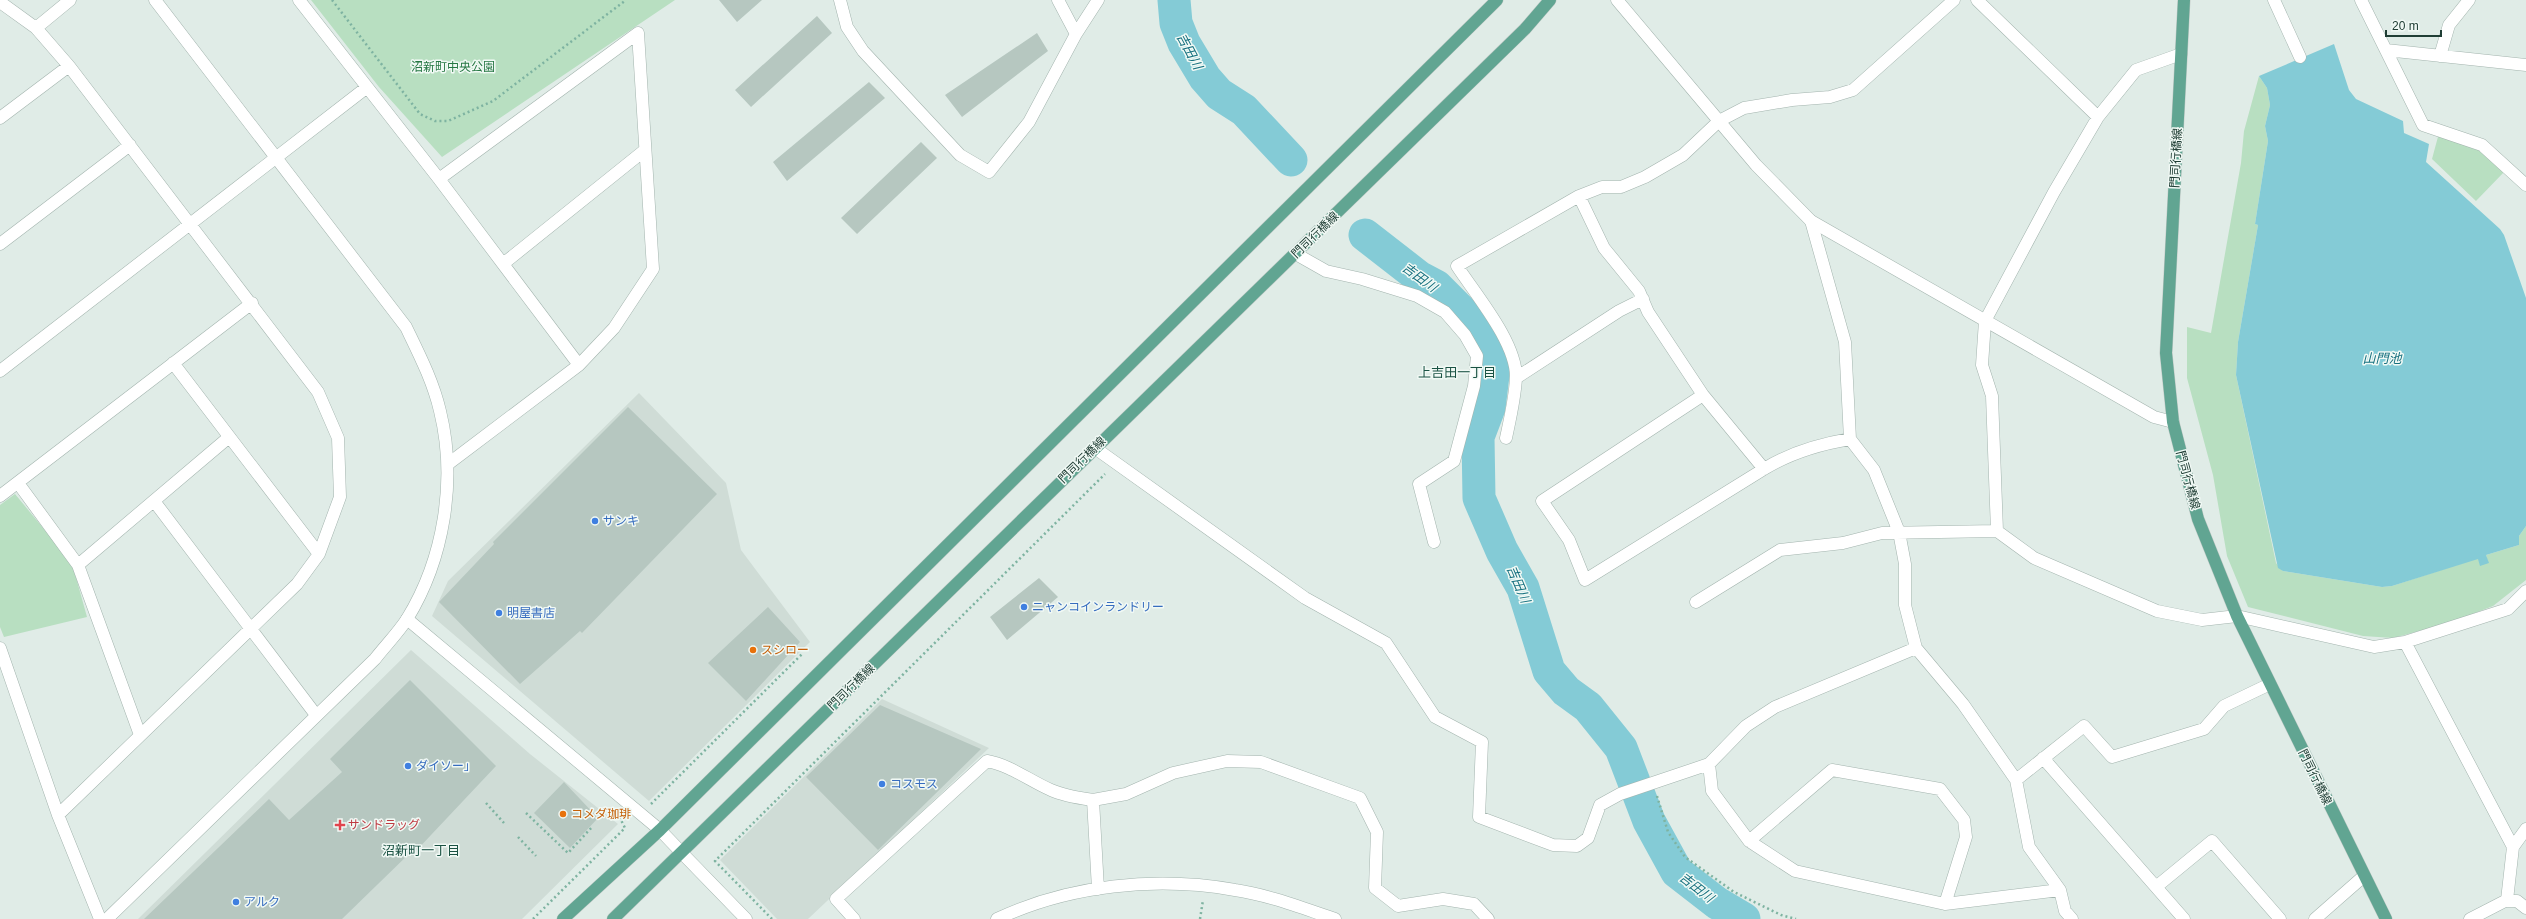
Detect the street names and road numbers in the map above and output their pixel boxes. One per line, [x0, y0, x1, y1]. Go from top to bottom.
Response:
street label: 門司行橋線 [2167, 128, 2185, 188]
street label: 門司行橋線 [1289, 209, 1341, 261]
street label: 門司行橋線 [1056, 434, 1108, 486]
street label: 門司行橋線 [2173, 449, 2203, 511]
street label: 門司行橋線 [825, 661, 877, 713]
street label: 門司行橋線 [2296, 747, 2334, 807]

